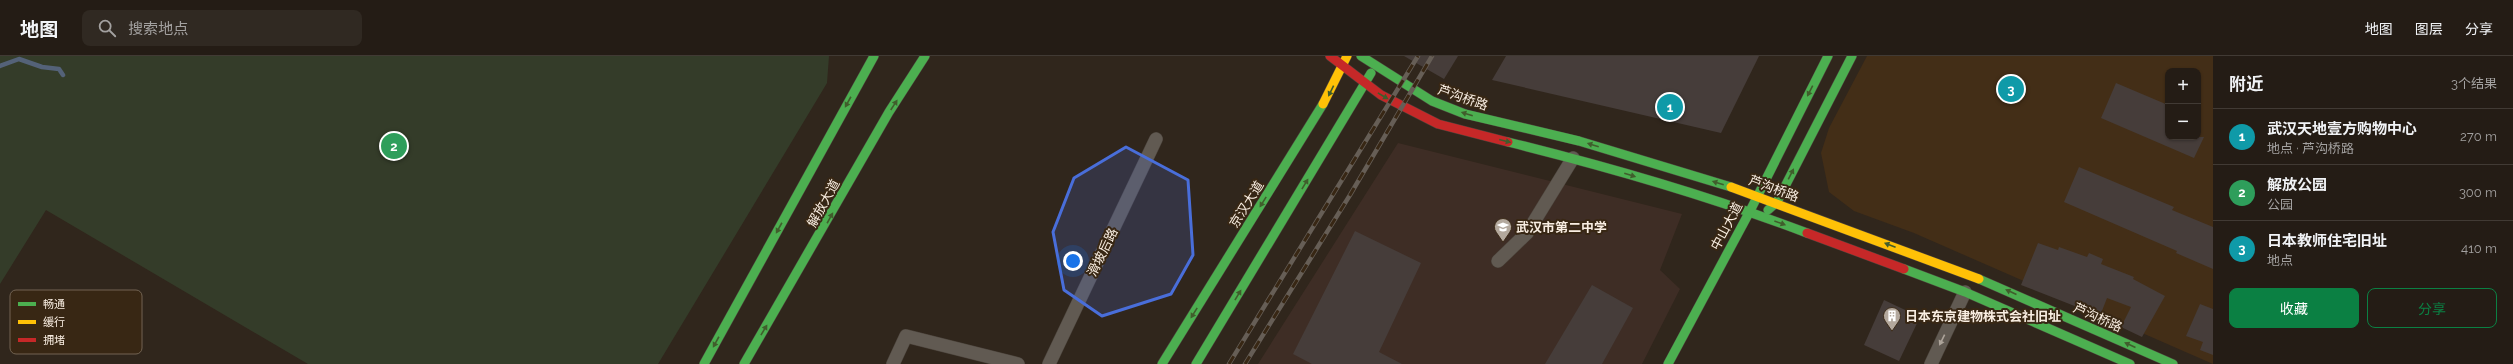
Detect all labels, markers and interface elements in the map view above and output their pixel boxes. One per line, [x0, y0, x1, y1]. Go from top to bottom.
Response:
search box [82, 10, 362, 46]
icon: search [96, 17, 118, 39]
text: 地图 [20, 18, 58, 40]
text: 搜索地点 [128, 20, 188, 38]
text: 地图 [2365, 21, 2393, 37]
text: 图层 [2415, 21, 2443, 37]
text: 分享 [2465, 21, 2493, 37]
map controls [2165, 68, 2201, 140]
button: + [2165, 68, 2201, 104]
pin: 3 [1998, 74, 2024, 104]
text: 附近 [2229, 74, 2263, 94]
text: 3个结果 [2451, 76, 2497, 91]
street label: 芦沟桥路 [1436, 82, 1490, 113]
one-way arrow [1807, 85, 1813, 96]
one-way arrow [1328, 86, 1334, 97]
pin: 1 [1657, 92, 1683, 122]
one-way arrow [1377, 93, 1389, 100]
one-way arrow [845, 96, 852, 108]
one-way arrow [890, 99, 897, 111]
button: − [2165, 104, 2201, 140]
one-way arrow [1461, 111, 1473, 117]
text: 武汉天地壹方购物中心 [2267, 120, 2417, 138]
text: 1 [2239, 129, 2245, 144]
text: 270 m [2460, 129, 2497, 144]
pin: 2 [381, 131, 407, 161]
one-way arrow [1499, 138, 1511, 144]
text: 地点 · 芦沟桥路 [2267, 141, 2354, 156]
one-way arrow [1587, 142, 1599, 148]
one-way arrow [1788, 168, 1794, 180]
one-way arrow [1624, 172, 1636, 178]
street label: 芦沟桥路 [1747, 173, 1801, 204]
text: 解放公园 [2267, 176, 2327, 194]
street label: 解放大道 [804, 177, 843, 230]
street label: 京汉大道 [1226, 178, 1267, 230]
one-way arrow [1301, 179, 1309, 189]
one-way arrow [1712, 180, 1724, 186]
text: 2 [2238, 185, 2246, 200]
text: 300 m [2459, 185, 2497, 200]
one-way arrow [1259, 196, 1266, 208]
text: 公园 [2267, 197, 2293, 212]
street label: 中山大道 [1708, 200, 1745, 253]
one-way arrow [826, 212, 833, 224]
school or university icon: 武汉市第二中学 [1493, 217, 1513, 242]
place label: 武汉市第二中学 [1516, 220, 1607, 235]
one-way arrow [1775, 220, 1787, 226]
one-way arrow [775, 222, 782, 234]
street label: 滑坡后路 [1084, 226, 1121, 279]
text: 日本教师住宅旧址 [2267, 232, 2387, 250]
text: 3 [2238, 241, 2246, 256]
text: 410 m [2461, 241, 2497, 256]
one-way arrow [1884, 242, 1896, 248]
your location [1063, 251, 1083, 271]
text: 地点 [2267, 253, 2293, 268]
button: 收藏 [2229, 288, 2359, 328]
button: 分享 [2367, 288, 2497, 328]
one-way arrow [1234, 289, 1241, 301]
one-way arrow [2006, 289, 2017, 295]
legend [10, 290, 142, 354]
text: 畅通 [43, 298, 65, 311]
street label: 芦沟桥路 [2071, 300, 2125, 335]
building icon: 日本东京建物株式会社旧址 [1882, 306, 1902, 331]
one-way arrow [1190, 308, 1198, 318]
place label: 日本东京建物株式会社旧址 [1905, 309, 2061, 324]
text: 缓行 [43, 316, 65, 329]
one-way arrow [760, 325, 768, 335]
text: 拥堵 [43, 334, 65, 347]
one-way arrow [1939, 334, 1945, 346]
one-way arrow [712, 336, 719, 348]
one-way arrow [2124, 342, 2136, 348]

